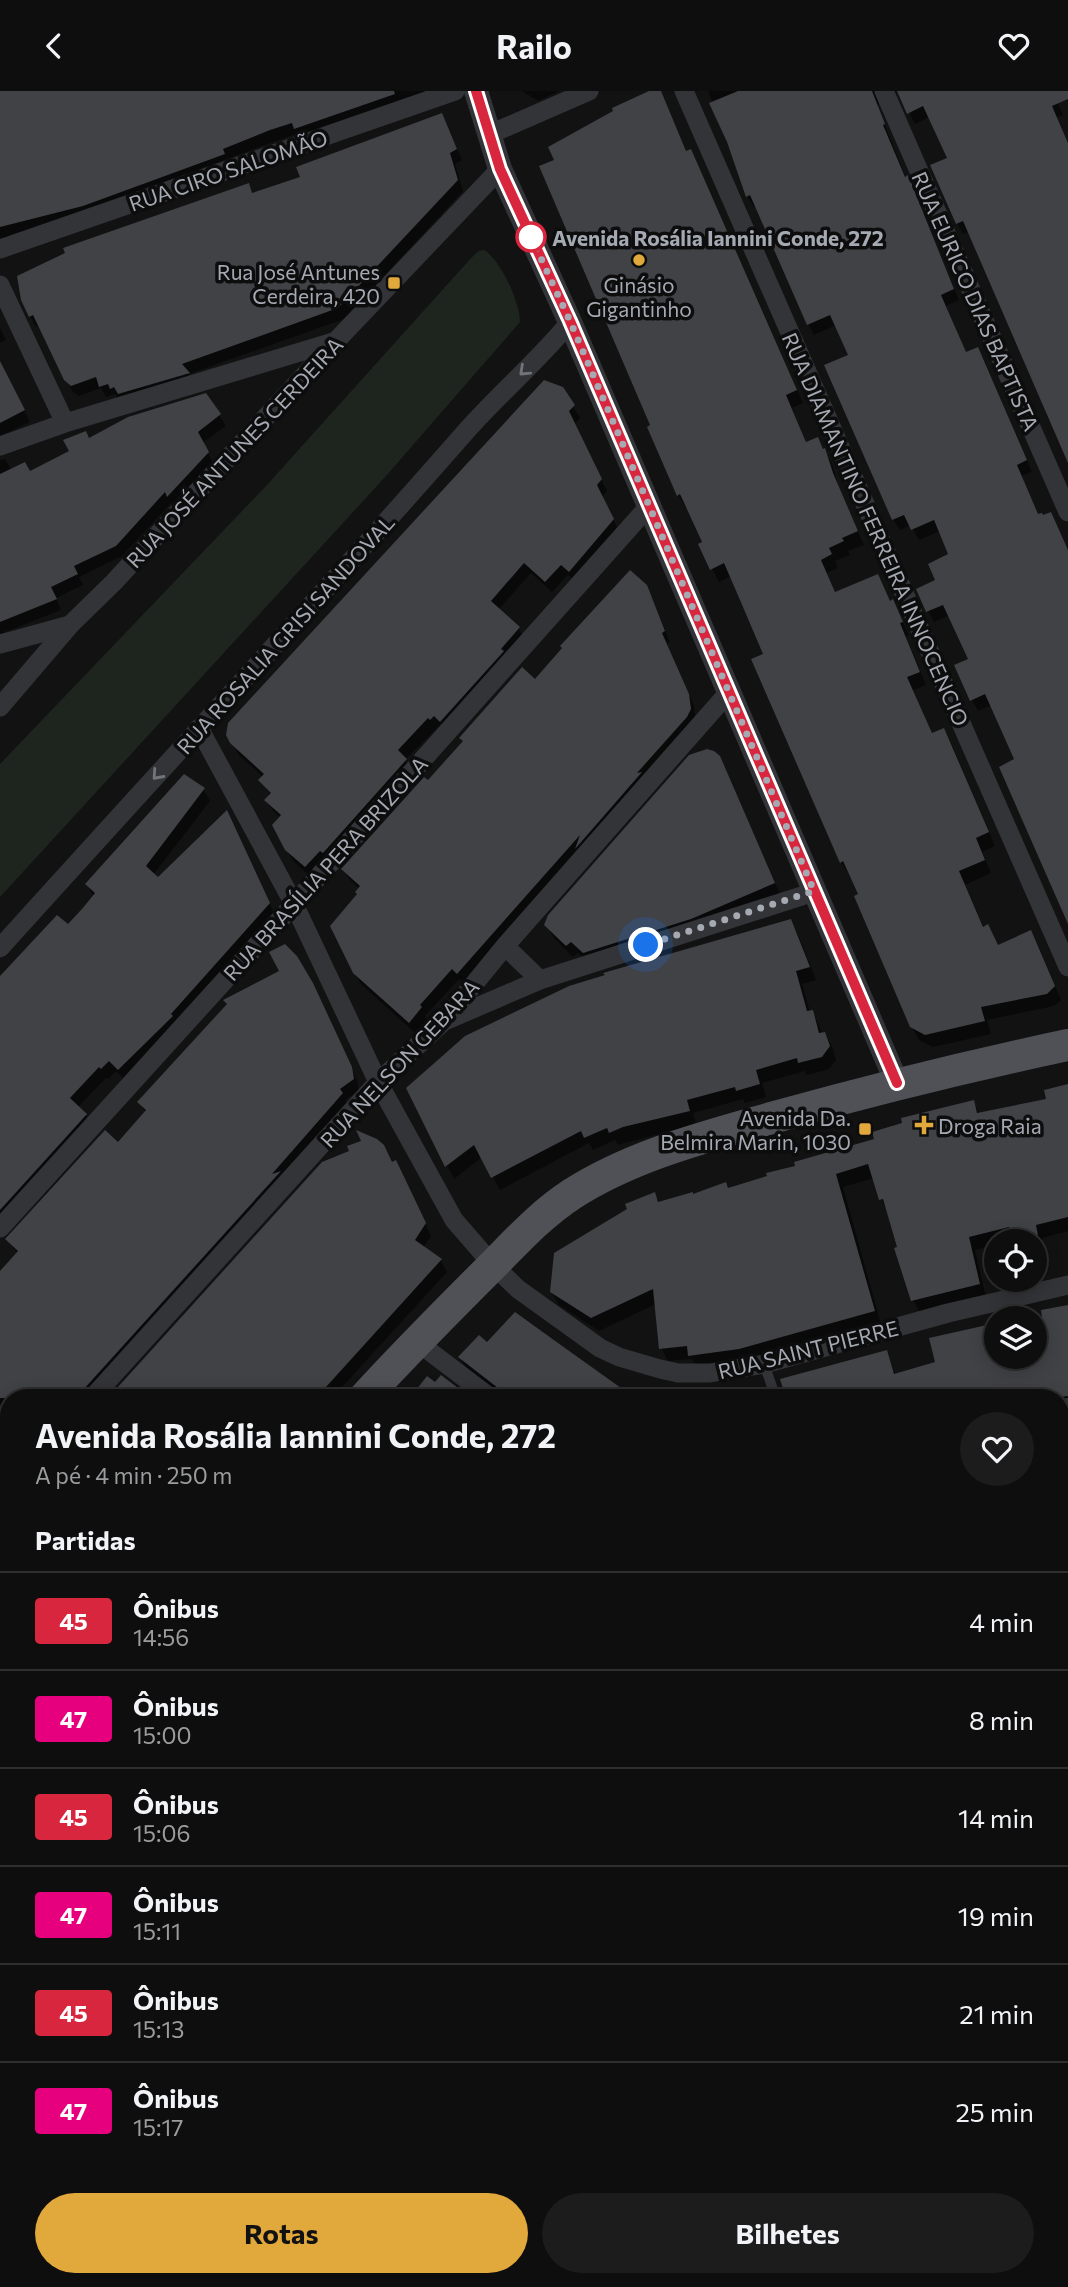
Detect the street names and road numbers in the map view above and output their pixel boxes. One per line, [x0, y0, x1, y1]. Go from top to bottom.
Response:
street label: RUA CIRO SALOMÃO [125, 124, 331, 216]
street label: RUA EURICO DIAS BAPTISTA [907, 168, 1045, 434]
street label: RUA DIAMANTINO FERREIRA INNOCENCIO [778, 328, 974, 730]
street label: RUA JOSÉ ANTUNES CERDEIRA [121, 332, 347, 572]
street label: RUA ROSALIA GRISI SANDOVAL [171, 509, 399, 759]
street label: RUA BRASÍLIA PERA BRIZOLA [218, 751, 432, 985]
street label: RUA NELSON GEBARA [315, 974, 483, 1152]
street label: RUA SAINT PIERRE [715, 1314, 901, 1384]

